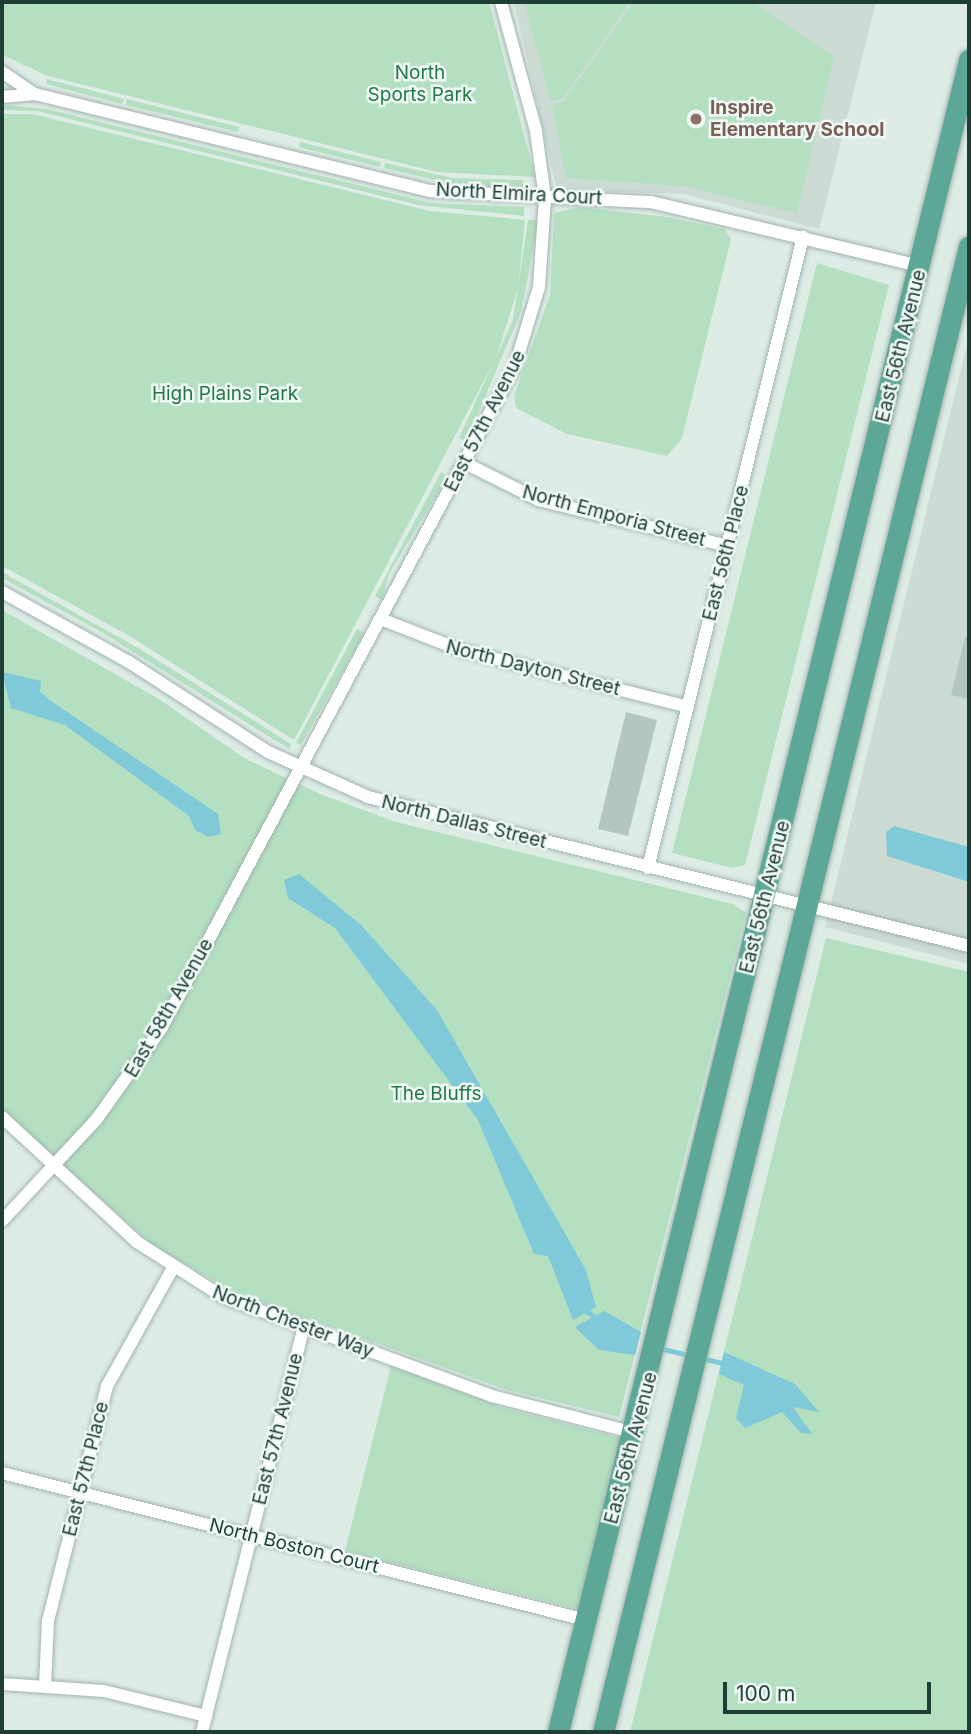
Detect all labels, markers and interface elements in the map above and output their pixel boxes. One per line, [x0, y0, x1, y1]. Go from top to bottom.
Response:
park label: North Sports Park [368, 62, 472, 106]
place label: Inspire Elementary School [710, 97, 884, 141]
marker: Inspire Elementary School [688, 111, 704, 127]
street label: North Elmira Court [435, 178, 603, 210]
street label: East 56th Avenue [871, 267, 931, 425]
street label: East 57th Avenue [440, 347, 530, 495]
park label: High Plains Park [152, 383, 298, 405]
street label: North Emporia Street [520, 481, 708, 551]
street label: East 56th Place [698, 483, 754, 623]
street label: North Dayton Street [444, 635, 622, 701]
street label: North Dallas Street [379, 790, 549, 854]
street label: East 56th Avenue [735, 818, 795, 976]
street label: East 58th Avenue [120, 935, 218, 1081]
park label: The Bluffs [390, 1083, 482, 1105]
street label: North Chester Way [209, 1281, 377, 1363]
street label: East 57th Avenue [248, 1351, 308, 1507]
street label: East 56th Avenue [600, 1369, 662, 1527]
street label: East 57th Place [58, 1399, 114, 1539]
street label: North Boston Court [207, 1514, 381, 1578]
scale bar [726, 1668, 934, 1712]
text: 100 m [736, 1681, 795, 1706]

